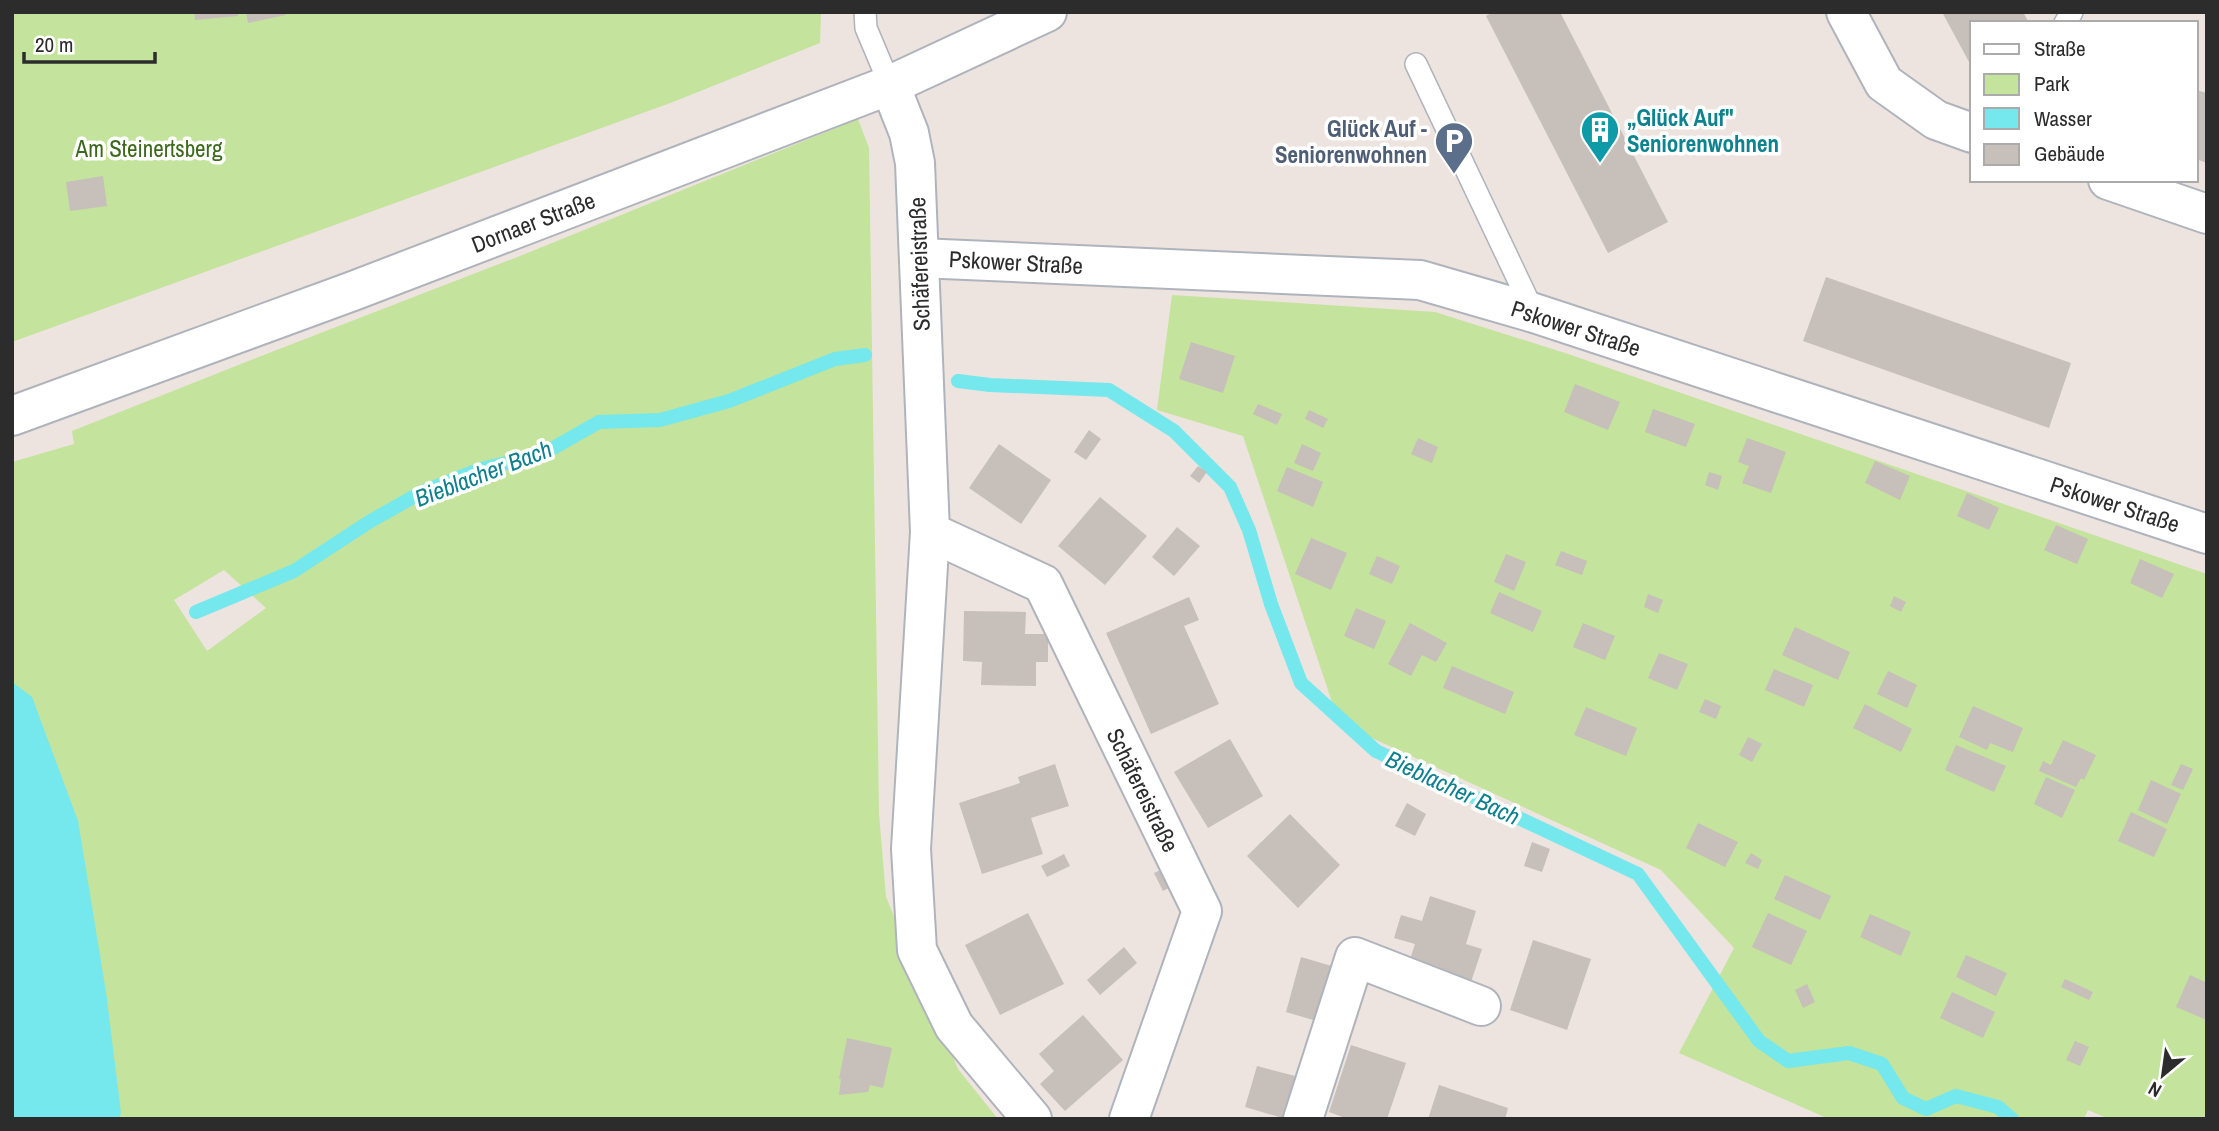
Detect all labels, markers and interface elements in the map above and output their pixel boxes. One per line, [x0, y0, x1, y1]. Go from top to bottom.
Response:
scale bar [24, 21, 156, 65]
legend [1970, 21, 2198, 182]
text: 20 m [35, 30, 73, 59]
text: Straße [2034, 34, 2086, 63]
text: Park [2034, 69, 2070, 98]
place label: „Glück Auf" Seniorenwohnen [1627, 102, 1779, 159]
text: Wasser [2034, 104, 2092, 133]
building icon: „Glück Auf" Seniorenwohnen [1579, 109, 1621, 164]
place label: Glück Auf - Seniorenwohnen [1275, 113, 1427, 170]
parking icon: Glück Auf - Seniorenwohnen [1433, 120, 1475, 175]
park label: Am Steinertsberg [75, 133, 223, 164]
text: Gebäude [2034, 139, 2105, 168]
street label: Dornaer Straße [467, 184, 599, 260]
street label: Schäfereistraße [901, 196, 937, 332]
street label: Pskower Straße [948, 243, 1084, 281]
street label: Pskower Straße [1507, 293, 1645, 363]
water label: Bieblacher Bach [410, 432, 556, 514]
street label: Pskower Straße [2046, 469, 2184, 539]
street label: Schäfereistraße [1100, 723, 1186, 857]
water label: Bieblacher Bach [1381, 742, 1525, 832]
north arrow [2128, 1040, 2198, 1110]
text: N [2144, 1076, 2166, 1104]

